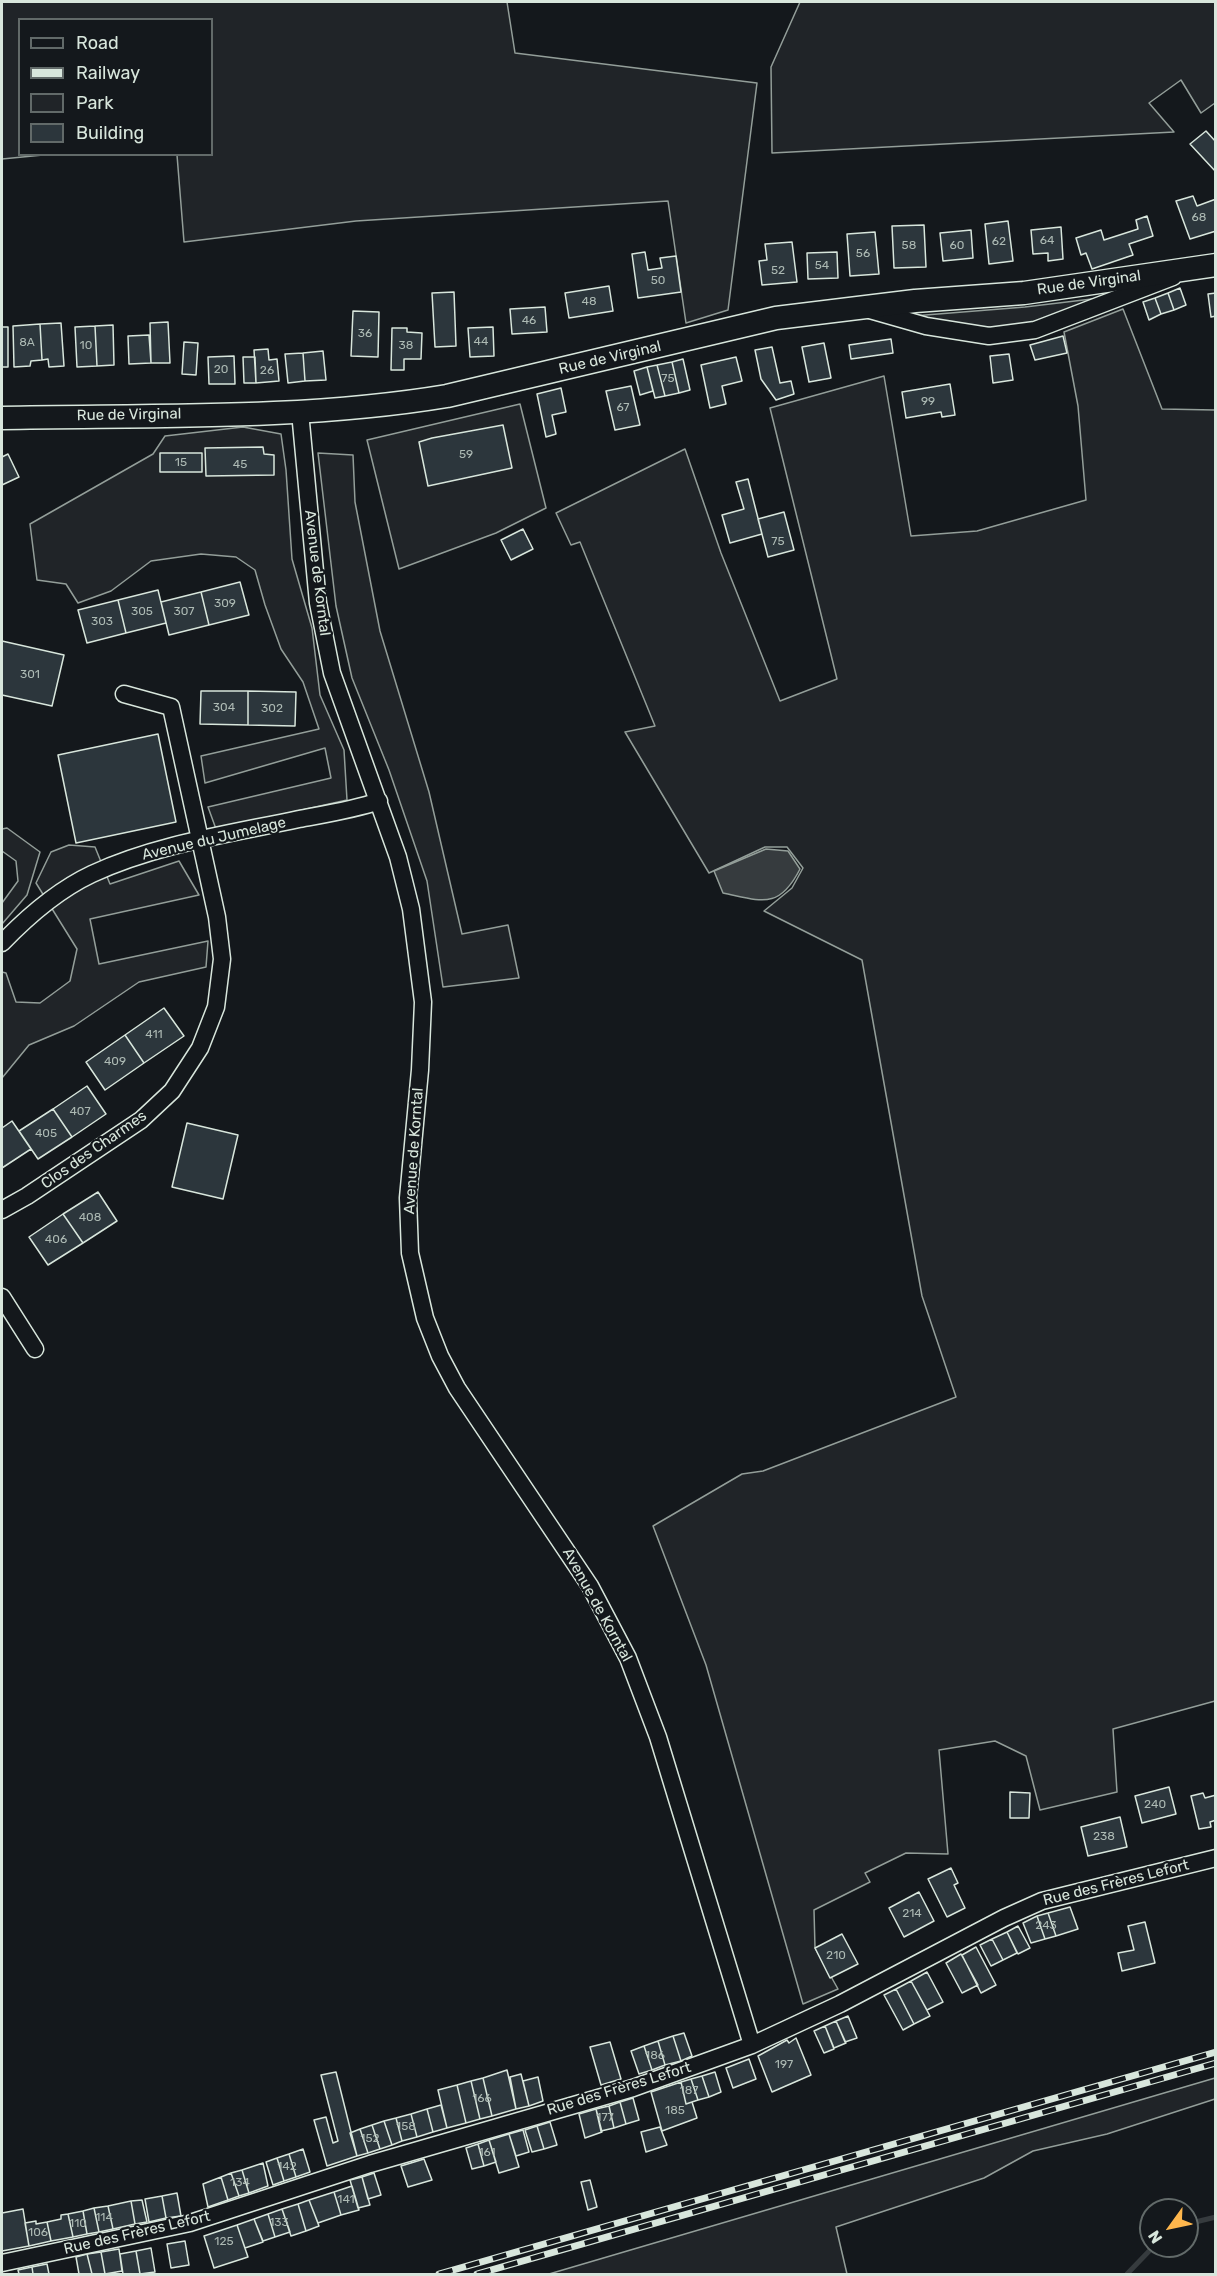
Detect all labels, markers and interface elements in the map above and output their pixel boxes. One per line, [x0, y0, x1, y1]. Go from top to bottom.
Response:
legend [18, 18, 213, 156]
text: Road [76, 32, 119, 54]
text: Railway [76, 62, 140, 84]
text: Park [76, 92, 113, 114]
text: Building [76, 122, 144, 144]
house number: 68 [1192, 211, 1206, 225]
house number: 64 [1040, 234, 1054, 248]
house number: 62 [992, 235, 1006, 249]
house number: 58 [902, 239, 916, 253]
house number: 60 [950, 239, 964, 253]
house number: 56 [856, 247, 870, 261]
house number: 54 [815, 259, 829, 273]
house number: 52 [771, 264, 785, 278]
street label: Rue de Virginal [1036, 267, 1142, 299]
house number: 50 [651, 274, 665, 288]
house number: 48 [581, 295, 597, 309]
house number: 46 [522, 314, 536, 328]
house number: 36 [358, 327, 372, 341]
house number: 44 [474, 335, 488, 349]
house number: 8A [19, 336, 35, 350]
street label: Rue de Virginal [557, 337, 663, 379]
house number: 10 [80, 339, 92, 353]
house number: 38 [399, 339, 413, 353]
house number: 20 [214, 363, 228, 377]
house number: 26 [260, 364, 274, 378]
house number: 75 [661, 372, 675, 386]
house number: 99 [921, 395, 935, 409]
house number: 67 [616, 401, 630, 415]
street label: Rue de Virginal [77, 405, 181, 425]
house number: 59 [459, 448, 473, 462]
house number: 15 [175, 456, 187, 470]
house number: 45 [233, 458, 247, 472]
street label: Avenue de Korntal [300, 509, 334, 637]
house number: 75 [771, 535, 785, 549]
house number: 309 [214, 597, 236, 611]
house number: 305 [131, 605, 153, 619]
house number: 307 [174, 605, 194, 619]
house number: 303 [91, 615, 113, 629]
house number: 301 [20, 668, 40, 682]
house number: 304 [213, 701, 235, 715]
house number: 302 [261, 702, 283, 716]
street label: Avenue du Jumelage [140, 814, 288, 864]
house number: 411 [145, 1028, 163, 1042]
house number: 409 [104, 1055, 126, 1069]
street label: Avenue de Korntal [401, 1087, 427, 1215]
house number: 407 [69, 1105, 91, 1119]
street label: Clos des Charmes [38, 1107, 150, 1193]
house number: 405 [35, 1127, 57, 1141]
house number: 408 [79, 1211, 101, 1225]
house number: 406 [45, 1233, 67, 1247]
street label: Avenue de Korntal [558, 1545, 636, 1665]
house number: 240 [1144, 1798, 1166, 1812]
house number: 238 [1093, 1830, 1115, 1844]
street label: Rue des Frères Lefort [1041, 1856, 1191, 1910]
house number: 214 [902, 1907, 922, 1921]
house number: 243 [1035, 1919, 1057, 1933]
house number: 210 [826, 1949, 846, 1963]
house number: 186 [645, 2049, 665, 2063]
street label: Rue des Frères Lefort [545, 2058, 693, 2120]
house number: 197 [775, 2058, 793, 2072]
house number: 187 [680, 2084, 698, 2098]
house number: 166 [472, 2092, 492, 2106]
house number: 185 [665, 2104, 685, 2118]
house number: 177 [596, 2111, 614, 2125]
house number: 158 [396, 2120, 416, 2134]
house number: 152 [360, 2132, 380, 2146]
house number: 161 [478, 2146, 496, 2160]
house number: 142 [277, 2160, 297, 2174]
house number: 134 [230, 2176, 250, 2190]
house number: 141 [337, 2193, 355, 2207]
north arrow [1139, 2198, 1199, 2258]
street label: Rue des Frères Lefort [62, 2207, 212, 2259]
house number: 114 [95, 2211, 113, 2225]
house number: 133 [269, 2216, 289, 2230]
house number: 110 [69, 2217, 87, 2231]
house number: 106 [28, 2226, 48, 2240]
text: N [1144, 2227, 1166, 2247]
house number: 125 [214, 2235, 234, 2249]

